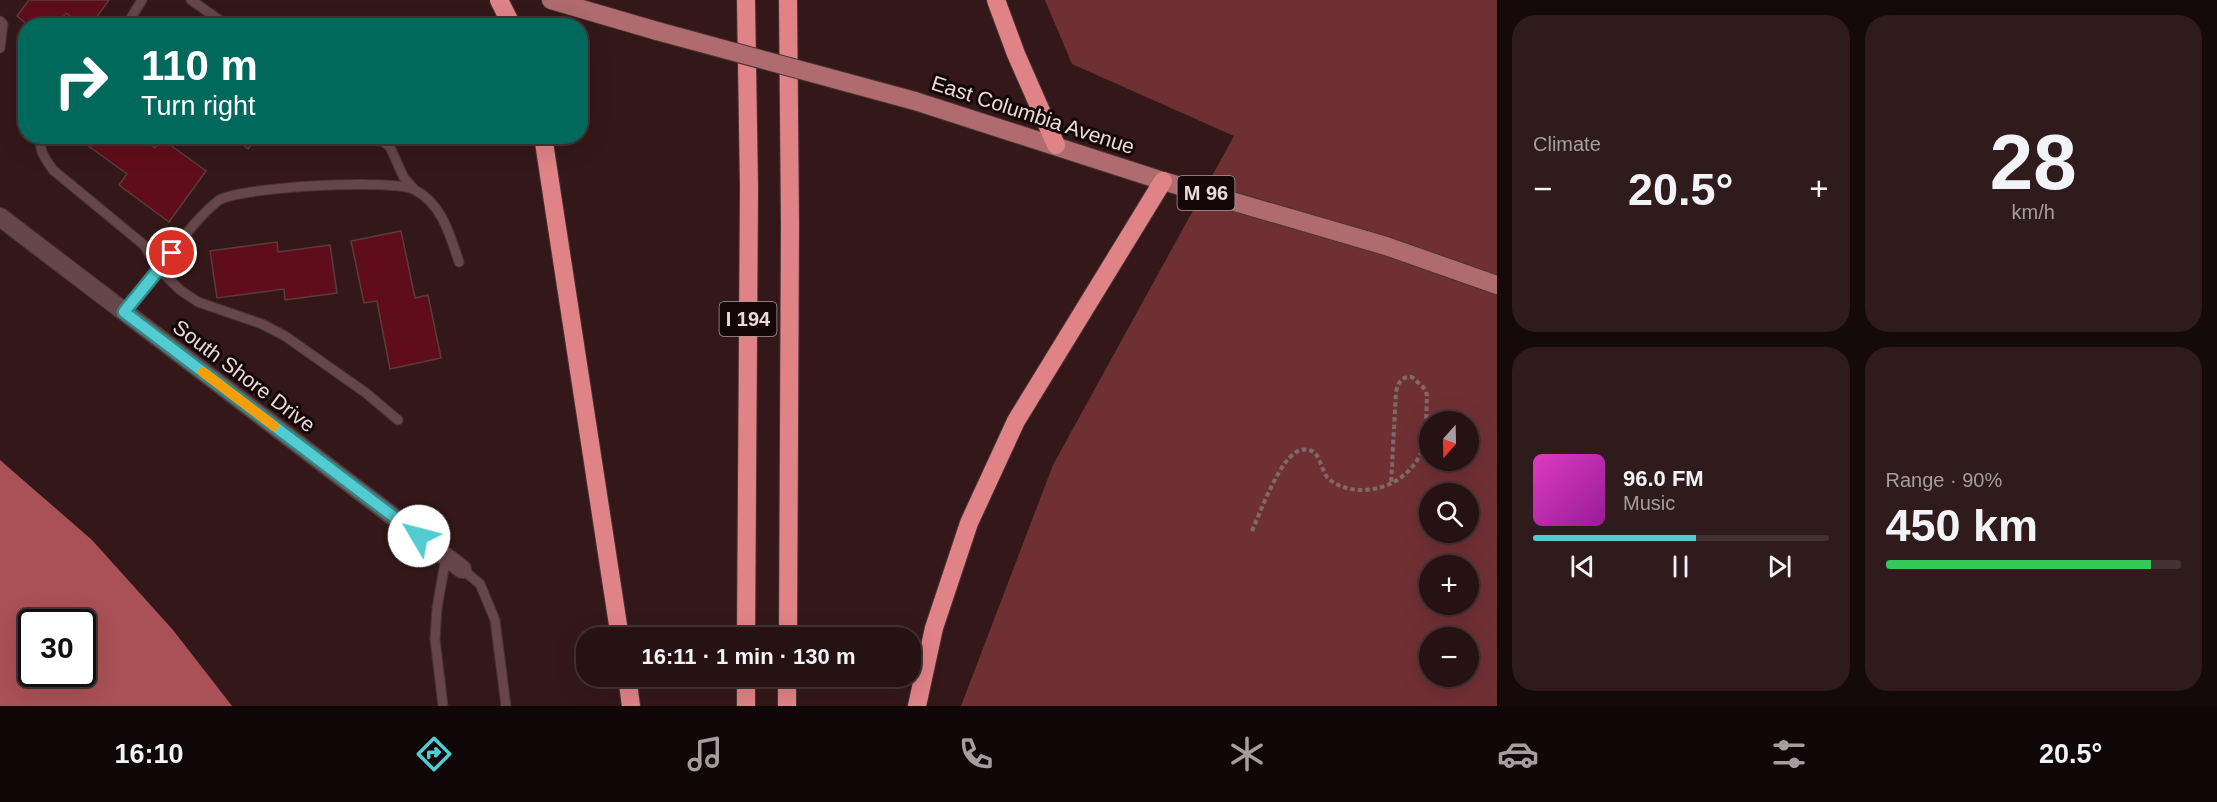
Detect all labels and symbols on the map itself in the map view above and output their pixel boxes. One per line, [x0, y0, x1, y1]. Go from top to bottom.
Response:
street label: East Columbia Avenue [929, 71, 1138, 158]
road number: M 96 [1178, 176, 1234, 210]
pin [146, 227, 197, 278]
road number: I 194 [720, 302, 777, 336]
street label: South Shore Drive [169, 315, 320, 436]
north arrow [1419, 411, 1479, 471]
position arrow [387, 504, 451, 568]
speed limit sign: 30 [18, 609, 96, 687]

